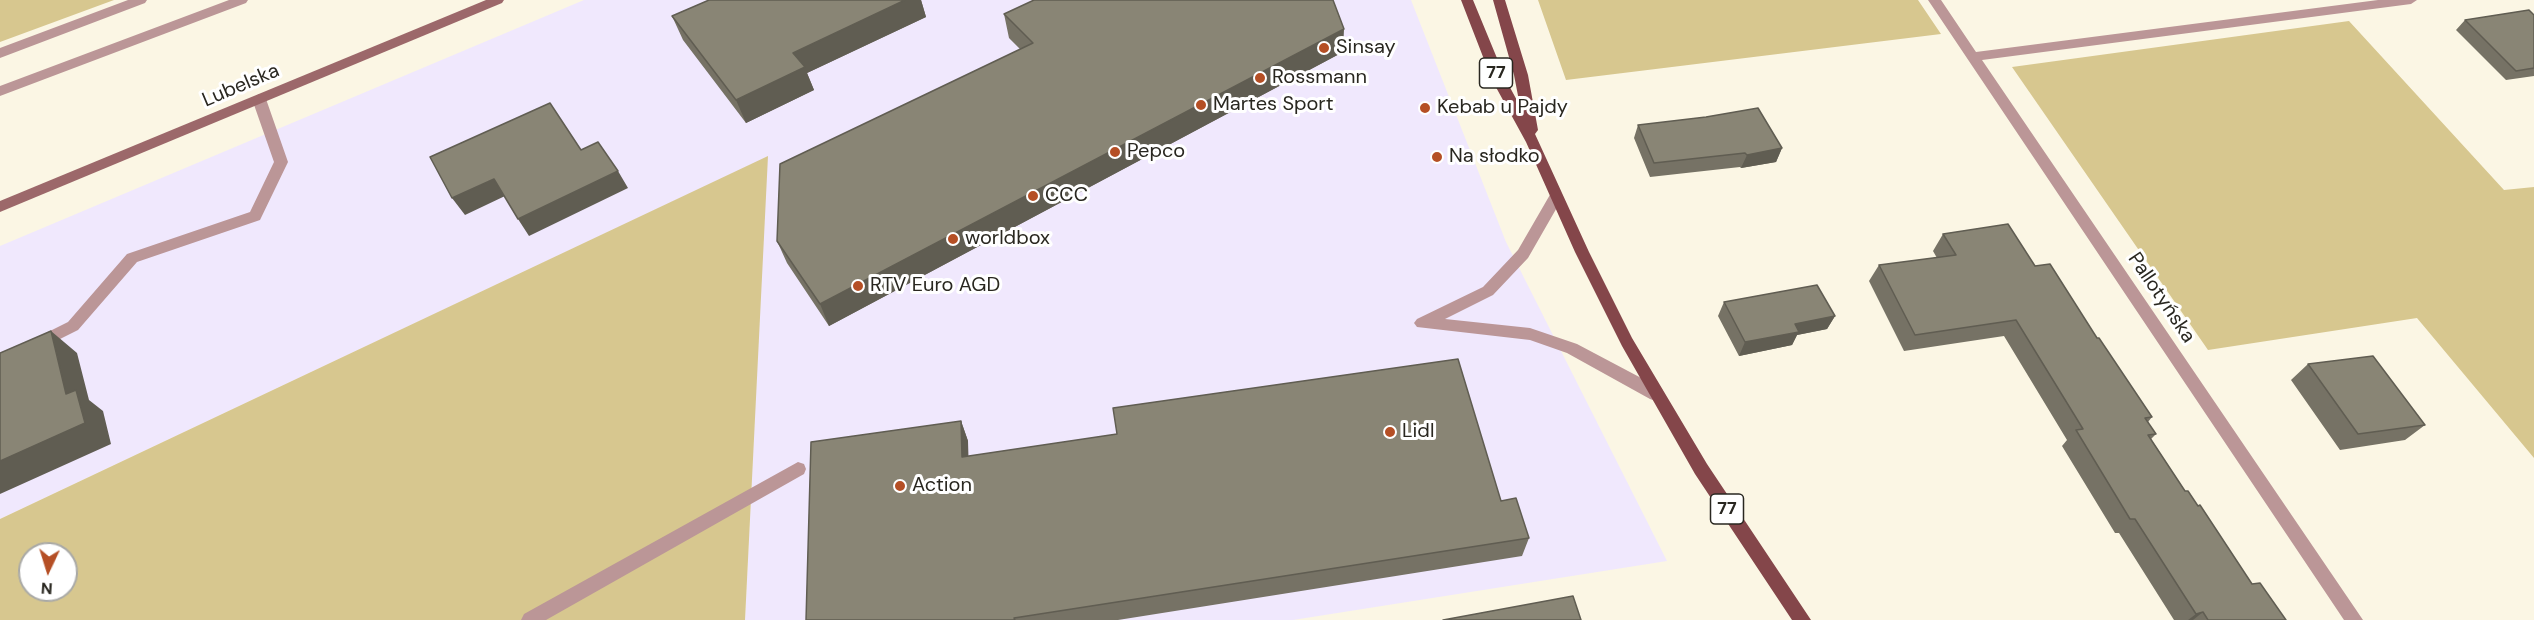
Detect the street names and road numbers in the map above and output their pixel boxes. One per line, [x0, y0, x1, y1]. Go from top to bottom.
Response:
road number: 77 [1480, 58, 1512, 88]
street label: Lubelska [199, 59, 283, 113]
street label: Pallotyńska [2122, 248, 2200, 348]
road number: 77 [1710, 494, 1744, 524]

